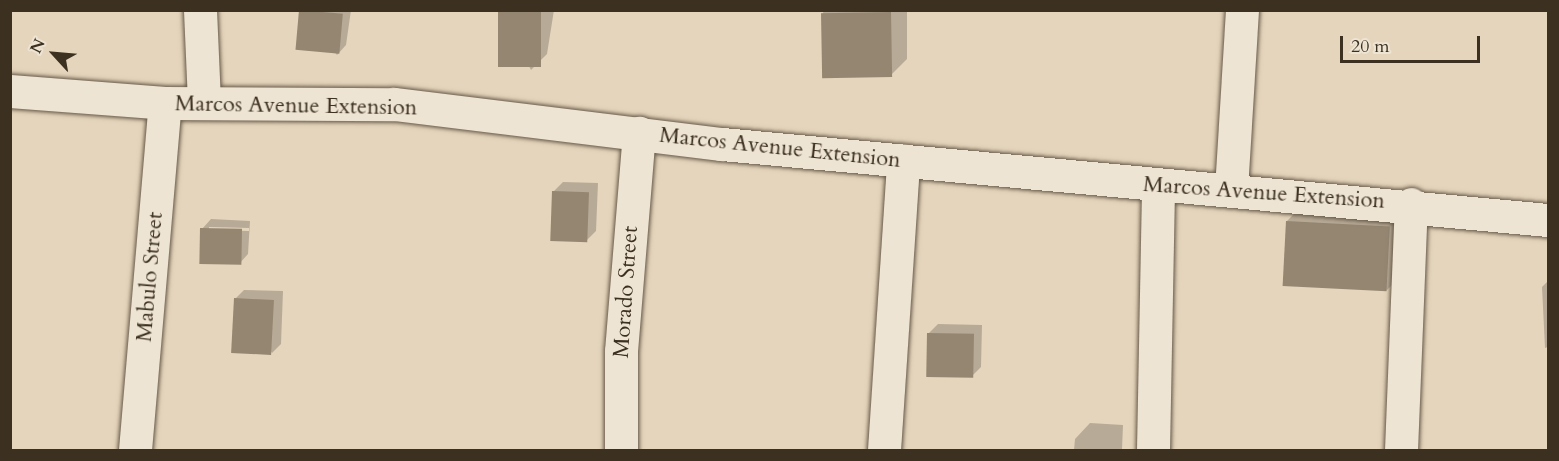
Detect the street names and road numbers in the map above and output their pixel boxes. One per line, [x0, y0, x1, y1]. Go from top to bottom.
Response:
street label: Marcos Avenue Extension [174, 91, 418, 121]
street label: Marcos Avenue Extension [658, 122, 902, 174]
street label: Marcos Avenue Extension [1142, 171, 1386, 215]
street label: Mabulo Street [131, 211, 169, 343]
street label: Morado Street [608, 225, 644, 359]

